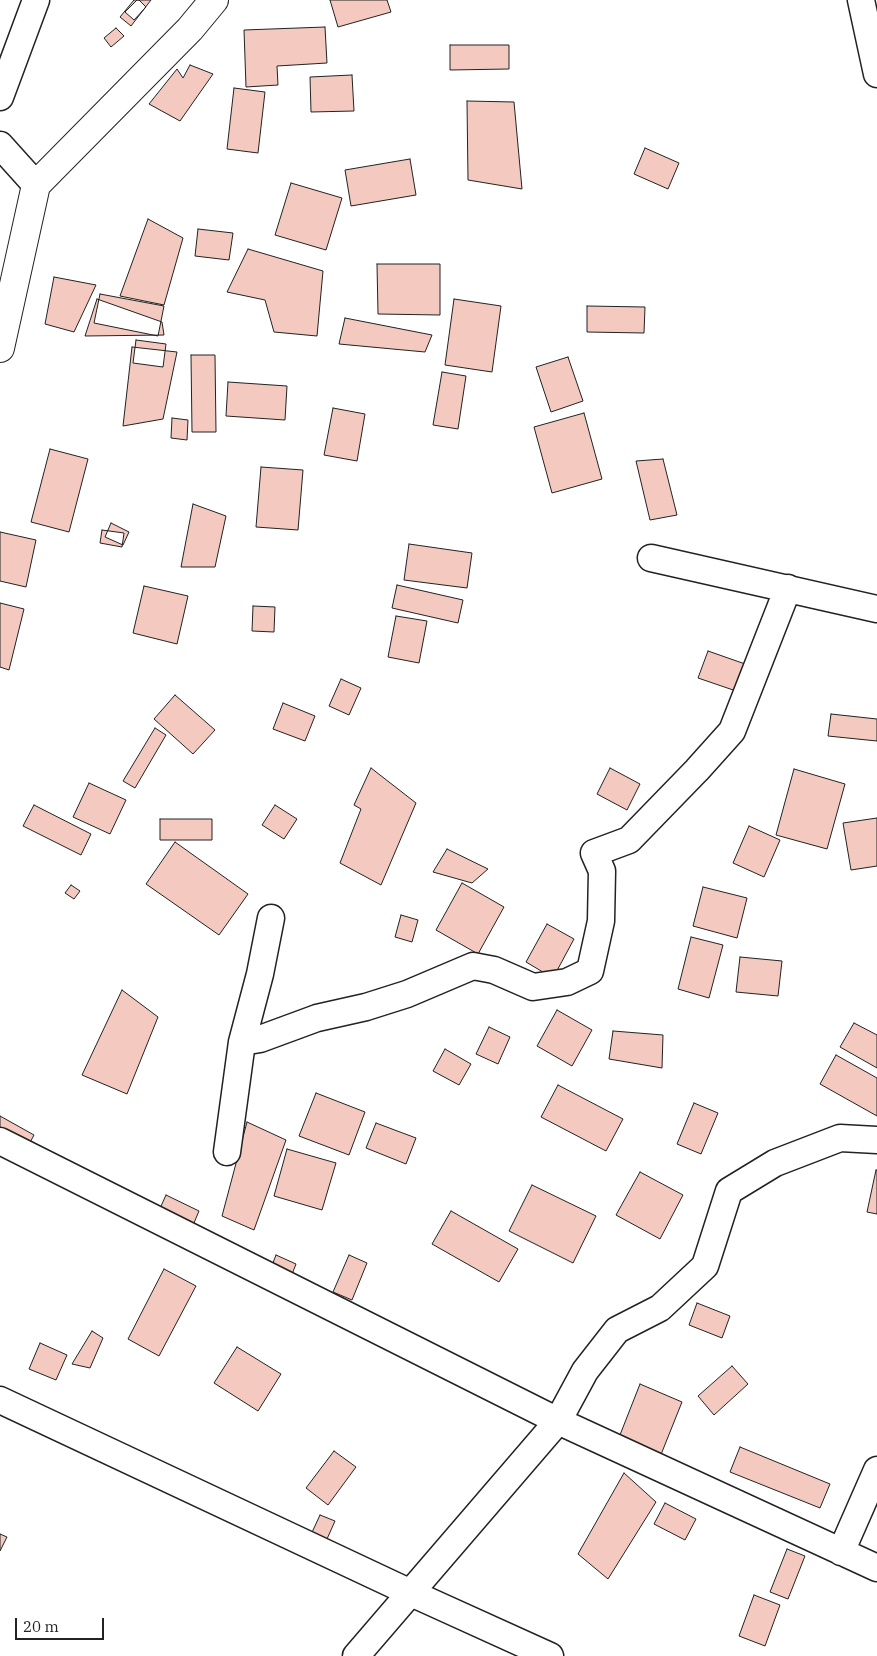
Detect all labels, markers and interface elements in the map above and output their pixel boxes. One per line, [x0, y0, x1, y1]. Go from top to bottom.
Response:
scale bar [18, 1608, 106, 1640]
text: 20 m [23, 1617, 59, 1636]

